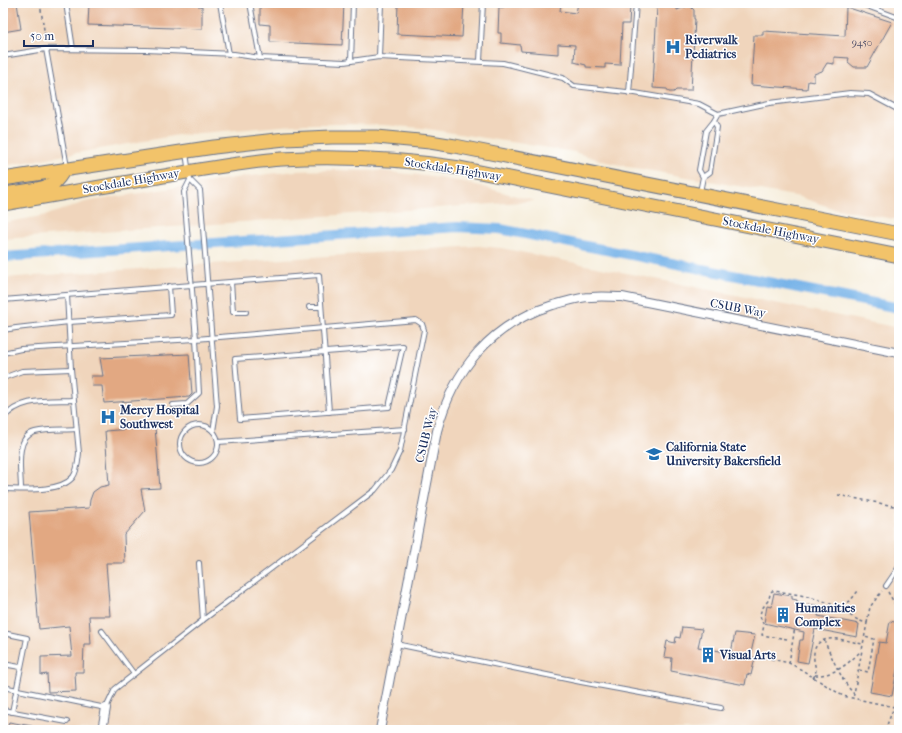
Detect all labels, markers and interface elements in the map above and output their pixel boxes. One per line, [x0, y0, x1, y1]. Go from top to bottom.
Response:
scale bar [24, 22, 93, 48]
text: 50 m [30, 29, 54, 43]
place label: Riverwalk Pediatrics [685, 33, 739, 61]
house number: 9450 [852, 37, 872, 49]
hospital icon: Riverwalk Pediatrics [664, 38, 682, 56]
street label: Stockdale Highway [403, 154, 503, 184]
street label: Stockdale Highway [81, 165, 181, 196]
street label: Stockdale Highway [722, 214, 821, 246]
street label: CSUB Way [709, 296, 768, 320]
place label: Mercy Hospital Southwest [119, 403, 200, 431]
street label: CSUB Way [412, 405, 440, 464]
hospital icon: Mercy Hospital Southwest [99, 408, 117, 426]
place label: California State University Bakersfield [665, 440, 781, 469]
school or university icon: California State University Bakersfield [645, 445, 663, 463]
place label: Humanities Complex [795, 601, 856, 630]
building icon: Humanities Complex [774, 606, 792, 624]
building icon: Visual Arts [699, 646, 717, 664]
place label: Visual Arts [719, 648, 776, 662]

